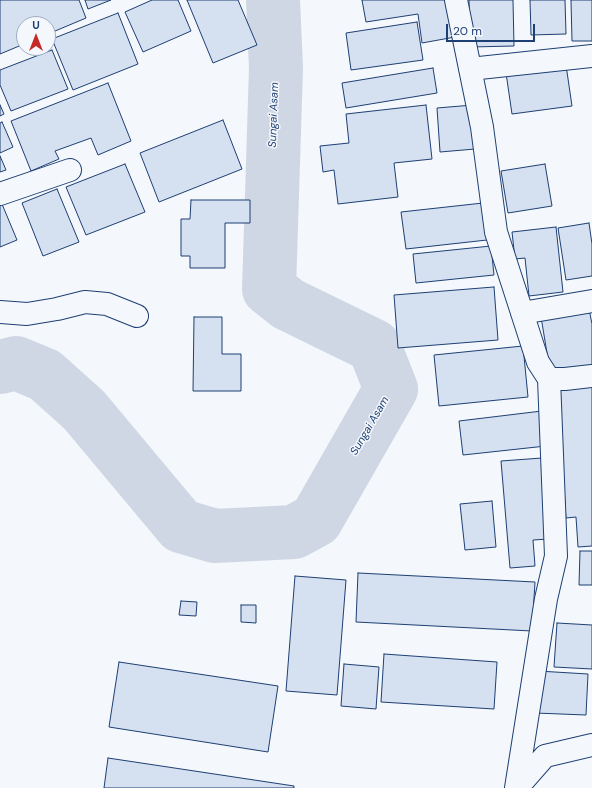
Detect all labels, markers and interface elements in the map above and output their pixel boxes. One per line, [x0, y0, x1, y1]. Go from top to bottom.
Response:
north arrow [16, 16, 56, 56]
scale bar [448, 16, 537, 42]
text: U [32, 18, 40, 32]
text: 20 m [453, 23, 482, 39]
water label: Sungai Asam [266, 82, 282, 148]
water label: Sungai Asam [348, 394, 392, 458]

